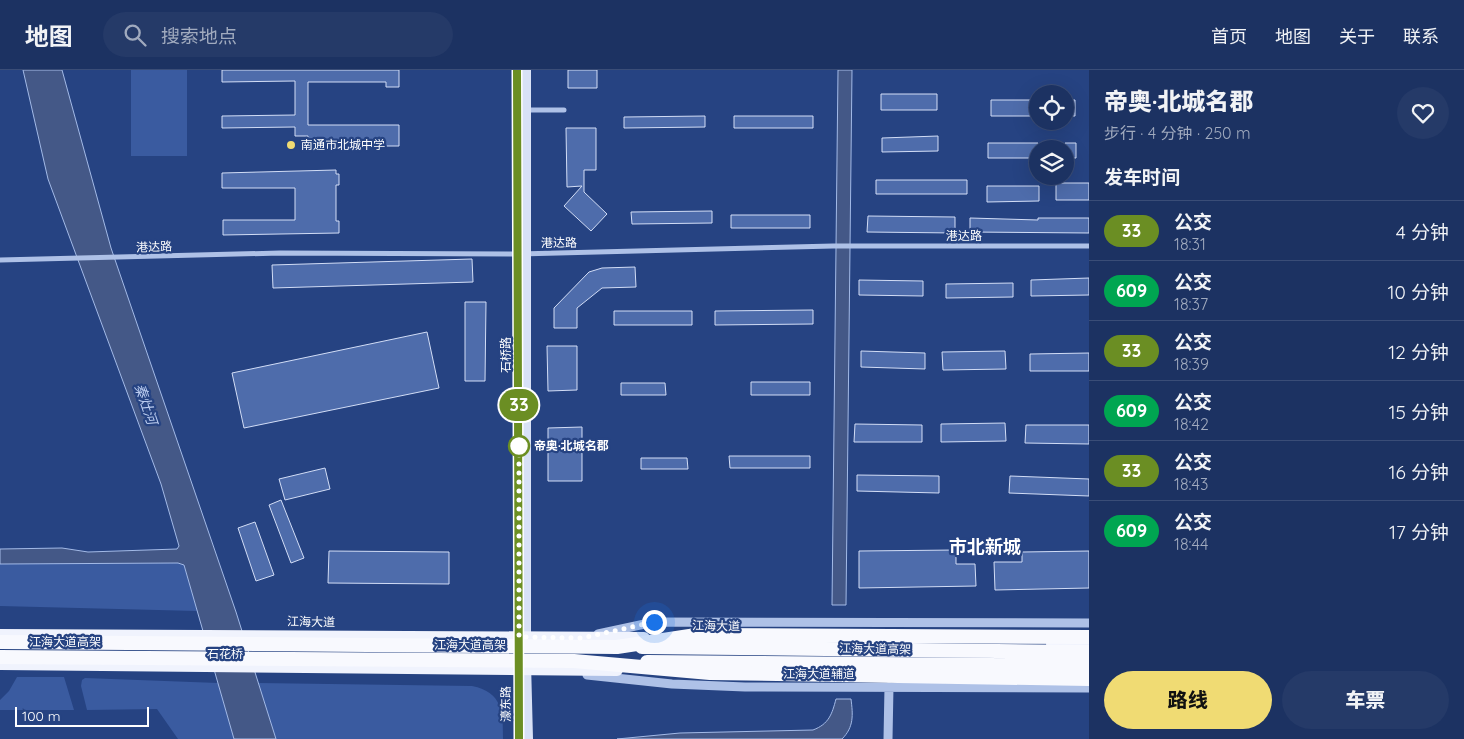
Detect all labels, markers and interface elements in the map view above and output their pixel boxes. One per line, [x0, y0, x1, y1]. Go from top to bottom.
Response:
search box [103, 12, 453, 57]
text: 地图 [25, 21, 73, 51]
icon: search [121, 21, 149, 49]
text: 搜索地点 [161, 24, 237, 48]
text: 首页 [1211, 25, 1247, 48]
text: 地图 [1275, 25, 1311, 48]
text: 关于 [1339, 25, 1375, 48]
text: 联系 [1403, 25, 1439, 48]
map controls [1029, 85, 1074, 185]
button: locate [1029, 85, 1074, 130]
text: 帝奥·北城名郡 [1104, 86, 1253, 116]
button: heart [1397, 87, 1449, 139]
text: 步行 · 4 分钟 · 250 m [1104, 123, 1251, 143]
place label: 南通市北城中学 [301, 137, 385, 152]
marker: 南通市北城中学 [285, 139, 297, 151]
button: layers [1029, 140, 1074, 185]
text: 发车时间 [1104, 165, 1180, 189]
text: 公交 [1174, 210, 1212, 234]
text: 33 [1122, 219, 1141, 242]
text: 4 分钟 [1396, 220, 1449, 244]
street label: 港达路 [946, 228, 982, 243]
text: 18:31 [1174, 234, 1206, 254]
street label: 港达路 [541, 235, 577, 250]
street label: 港达路 [136, 238, 172, 255]
text: 公交 [1174, 270, 1212, 294]
text: 609 [1116, 279, 1147, 302]
text: 10 分钟 [1387, 280, 1449, 304]
text: 18:37 [1174, 294, 1208, 314]
text: 公交 [1174, 330, 1212, 354]
street label: 石桥路 [498, 337, 513, 373]
text: 33 [1122, 339, 1141, 362]
text: 12 分钟 [1388, 340, 1449, 364]
text: 18:39 [1174, 354, 1209, 374]
water label: 秦灶河 [131, 381, 162, 430]
line badge: 33 [496, 389, 542, 421]
text: 公交 [1174, 390, 1212, 414]
text: 33 [509, 393, 529, 416]
text: 609 [1116, 399, 1147, 422]
text: 15 分钟 [1388, 400, 1449, 424]
text: 18:42 [1174, 414, 1209, 434]
marker: 帝奥·北城名郡 [508, 435, 530, 457]
place label: 帝奥·北城名郡 [534, 438, 609, 453]
text: 公交 [1174, 450, 1212, 474]
text: 33 [1122, 459, 1141, 482]
text: 16 分钟 [1389, 460, 1449, 484]
text: 18:43 [1174, 474, 1208, 494]
text: 公交 [1174, 510, 1212, 534]
text: 609 [1116, 519, 1147, 542]
text: 17 分钟 [1389, 520, 1449, 544]
text: 18:44 [1174, 534, 1208, 554]
district label: 市北新城 [949, 535, 1021, 558]
your location [642, 610, 667, 635]
street label: 江海大道 [287, 614, 335, 629]
street label: 江海大道 [692, 618, 740, 633]
street label: 江海大道高架 [29, 634, 101, 649]
street label: 江海大道高架 [434, 637, 506, 652]
street label: 江海大道高架 [839, 640, 911, 657]
street label: 石花桥 [207, 646, 243, 661]
street label: 江海大道辅道 [783, 666, 855, 681]
button: 路线 [1104, 671, 1272, 729]
button: 车票 [1282, 671, 1449, 729]
street label: 濠东路 [498, 686, 513, 722]
scale bar [15, 704, 149, 727]
text: 100 m [22, 707, 60, 725]

